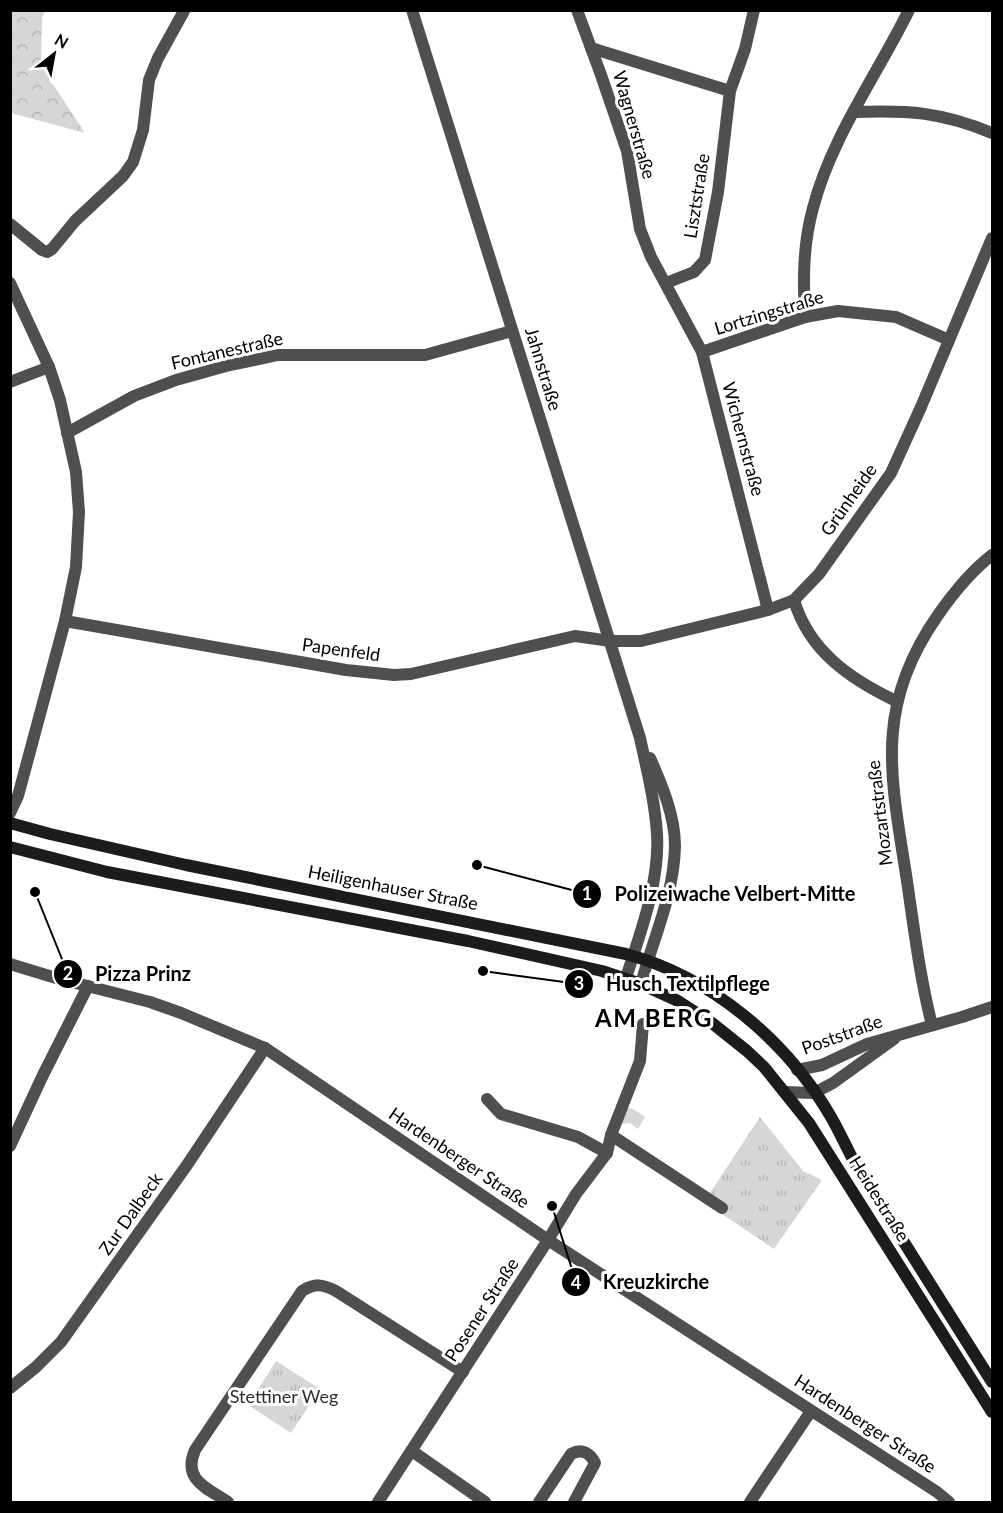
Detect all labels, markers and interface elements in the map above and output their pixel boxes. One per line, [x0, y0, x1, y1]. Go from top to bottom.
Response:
north arrow [24, 24, 84, 84]
text: N [52, 29, 72, 52]
street label: Wagnerstraße [609, 68, 661, 181]
street label: Lisztstraße [678, 152, 714, 240]
street label: Lortzingstraße [711, 285, 826, 339]
street label: Jahnstraße [521, 324, 567, 413]
street label: Fontanestraße [169, 326, 285, 374]
street label: Wichernstraße [718, 379, 770, 498]
street label: Grünheide [815, 459, 881, 540]
street label: Papenfeld [301, 633, 382, 665]
street label: Mozartstraße [862, 759, 896, 867]
street label: Heiligenhauser Straße [306, 860, 480, 914]
callout: Polizeiwache Velbert-Mitte [572, 875, 867, 913]
text: Polizeiwache Velbert-Mitte [615, 881, 856, 905]
text: 1 [582, 882, 592, 904]
callout: Pizza Prinz [53, 955, 203, 993]
text: Pizza Prinz [95, 961, 191, 985]
text: 2 [63, 962, 73, 984]
callout: Husch Textilpflege [564, 965, 782, 1003]
text: Husch Textilpflege [606, 971, 770, 995]
text: 3 [574, 972, 584, 994]
district label: AM BERG [594, 1003, 713, 1032]
street label: Poststraße [798, 1009, 885, 1059]
street label: Hardenberger Straße [385, 1102, 534, 1212]
street label: Heidestraße [845, 1152, 915, 1245]
street label: Zur Dalbeck [94, 1167, 167, 1259]
street label: Posener Straße [439, 1253, 523, 1365]
callout: Kreuzkirche [561, 1263, 721, 1301]
text: Kreuzkirche [603, 1269, 710, 1293]
text: 4 [571, 1271, 581, 1293]
street label: Hardenberger Straße [790, 1369, 941, 1477]
park label: Stettiner Weg [230, 1385, 338, 1407]

